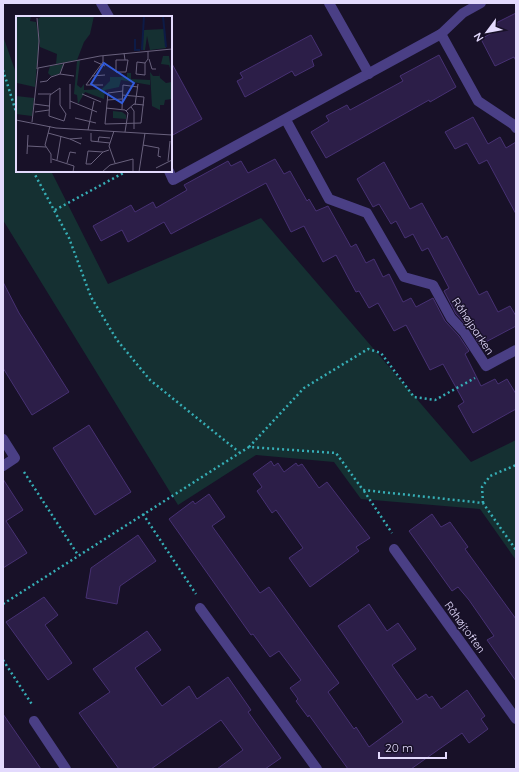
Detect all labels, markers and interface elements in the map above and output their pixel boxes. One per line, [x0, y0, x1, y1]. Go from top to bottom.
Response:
north arrow [467, 12, 507, 52]
inset map [16, 16, 172, 172]
text: N [470, 30, 487, 44]
street label: Råhøjparken [449, 295, 497, 357]
street label: Råhøjtoften [442, 598, 488, 656]
scale bar [379, 734, 446, 760]
text: 20 m [385, 740, 413, 755]

